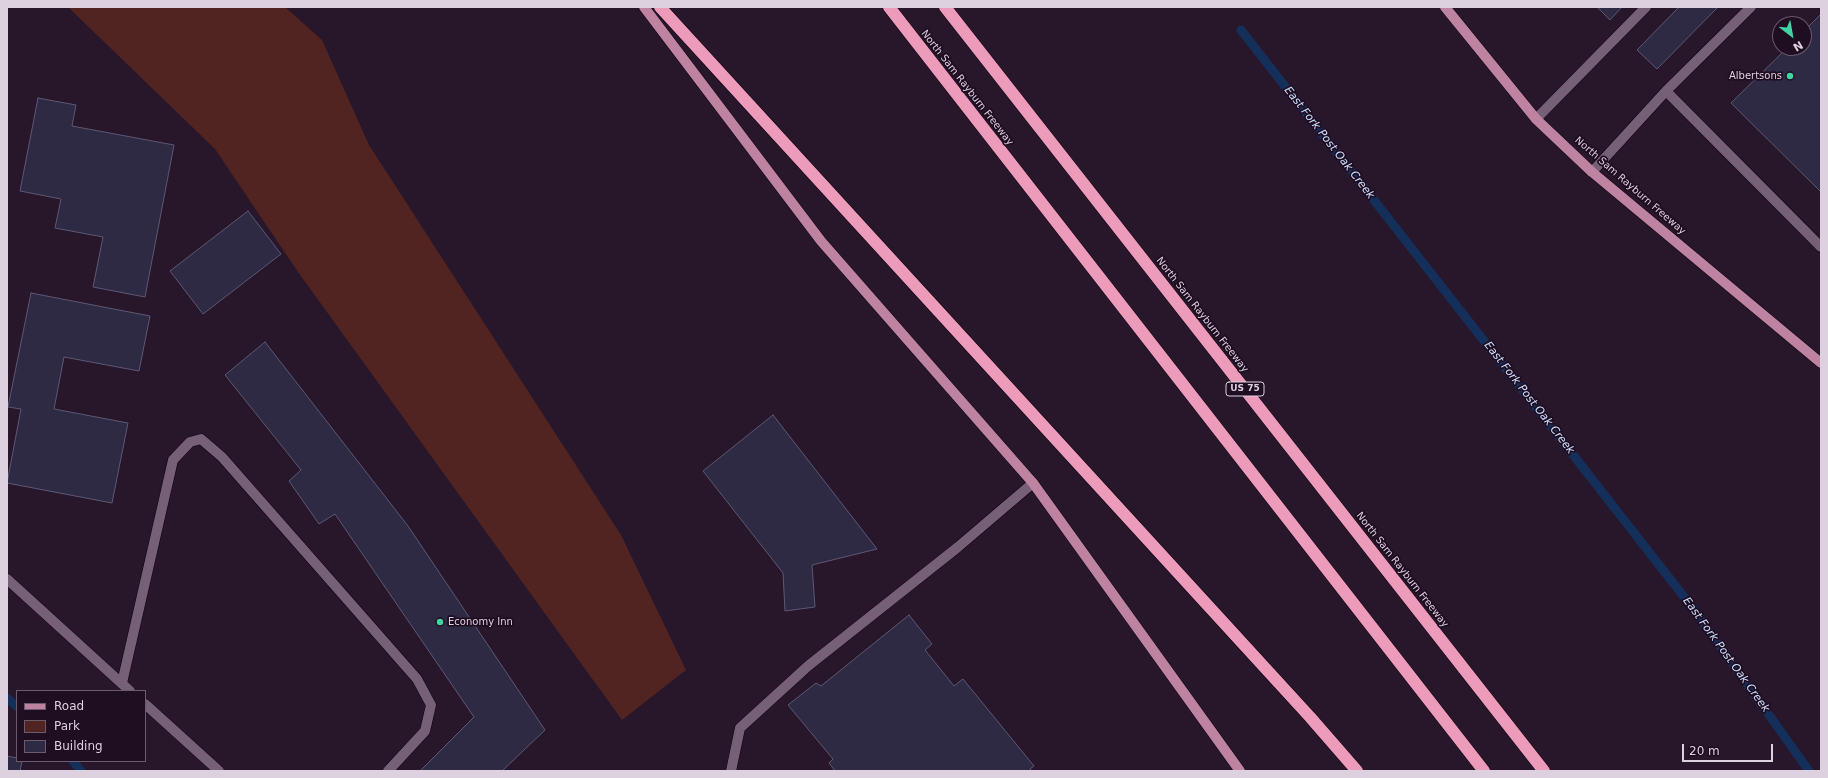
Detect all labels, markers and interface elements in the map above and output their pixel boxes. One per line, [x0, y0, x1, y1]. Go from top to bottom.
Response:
north arrow [1772, 16, 1812, 56]
street label: North Sam Rayburn Freeway [918, 28, 1016, 148]
text: N [1791, 38, 1805, 54]
place label: Albertsons [1729, 70, 1782, 82]
marker: Albertsons [1785, 71, 1795, 81]
water label: East Fork Post Oak Creek [1281, 84, 1377, 202]
street label: North Sam Rayburn Freeway [1572, 135, 1688, 237]
street label: North Sam Rayburn Freeway [1153, 255, 1251, 375]
water label: East Fork Post Oak Creek [1481, 339, 1577, 457]
road number: US 75 [1226, 382, 1264, 396]
street label: North Sam Rayburn Freeway [1353, 510, 1451, 630]
water label: East Fork Post Oak Creek [1680, 595, 1772, 715]
place label: Economy Inn [448, 616, 513, 628]
marker: Economy Inn [435, 617, 445, 627]
legend [16, 690, 146, 762]
text: Road [54, 699, 84, 713]
text: Park [54, 719, 80, 733]
scale bar [1684, 736, 1775, 762]
text: Building [54, 739, 103, 753]
text: 20 m [1689, 744, 1720, 758]

